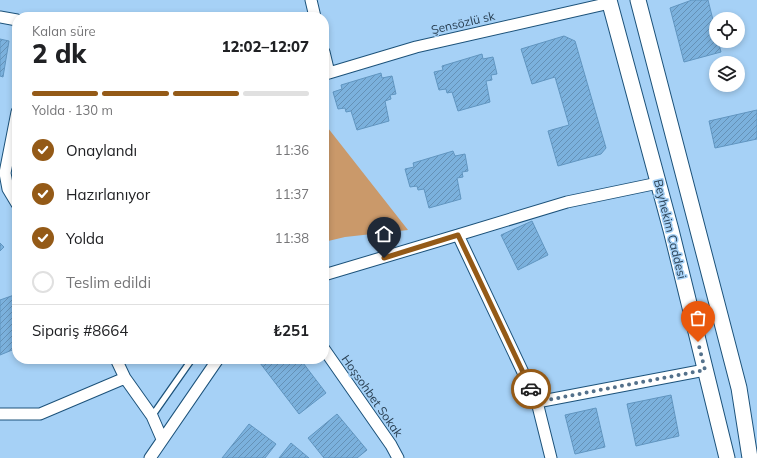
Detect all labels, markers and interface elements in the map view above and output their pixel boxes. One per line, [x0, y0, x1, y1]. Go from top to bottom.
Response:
street label: Şensözlü sk [430, 8, 497, 37]
map controls [709, 12, 745, 92]
button: locate [709, 12, 745, 48]
text: Kalan süre [32, 23, 96, 39]
text: 2 dk [32, 37, 86, 70]
text: 12:02–12:07 [222, 37, 309, 56]
button: layers [709, 56, 745, 92]
text: Yolda · 130 m [32, 102, 113, 118]
icon: check [32, 139, 54, 161]
text: Onaylandı [66, 141, 137, 160]
text: 11:36 [275, 142, 309, 158]
street label: Beyhekim Caddesi [651, 177, 690, 280]
icon: check [32, 183, 54, 205]
text: Hazırlanıyor [66, 185, 150, 204]
text: 11:37 [275, 186, 309, 202]
pin [367, 217, 401, 258]
icon: home [373, 223, 395, 245]
icon: check [32, 227, 54, 249]
text: Yolda [66, 229, 104, 248]
text: 11:38 [275, 230, 309, 246]
text: Teslim edildi [66, 273, 151, 292]
pin [681, 301, 715, 342]
icon: bag [687, 307, 709, 329]
text: Sipariş #8664 [32, 321, 128, 340]
text: ₺251 [273, 321, 309, 340]
street label: Hoşsohbet Sokak [339, 352, 407, 440]
courier [511, 369, 551, 409]
icon: car [520, 378, 542, 400]

